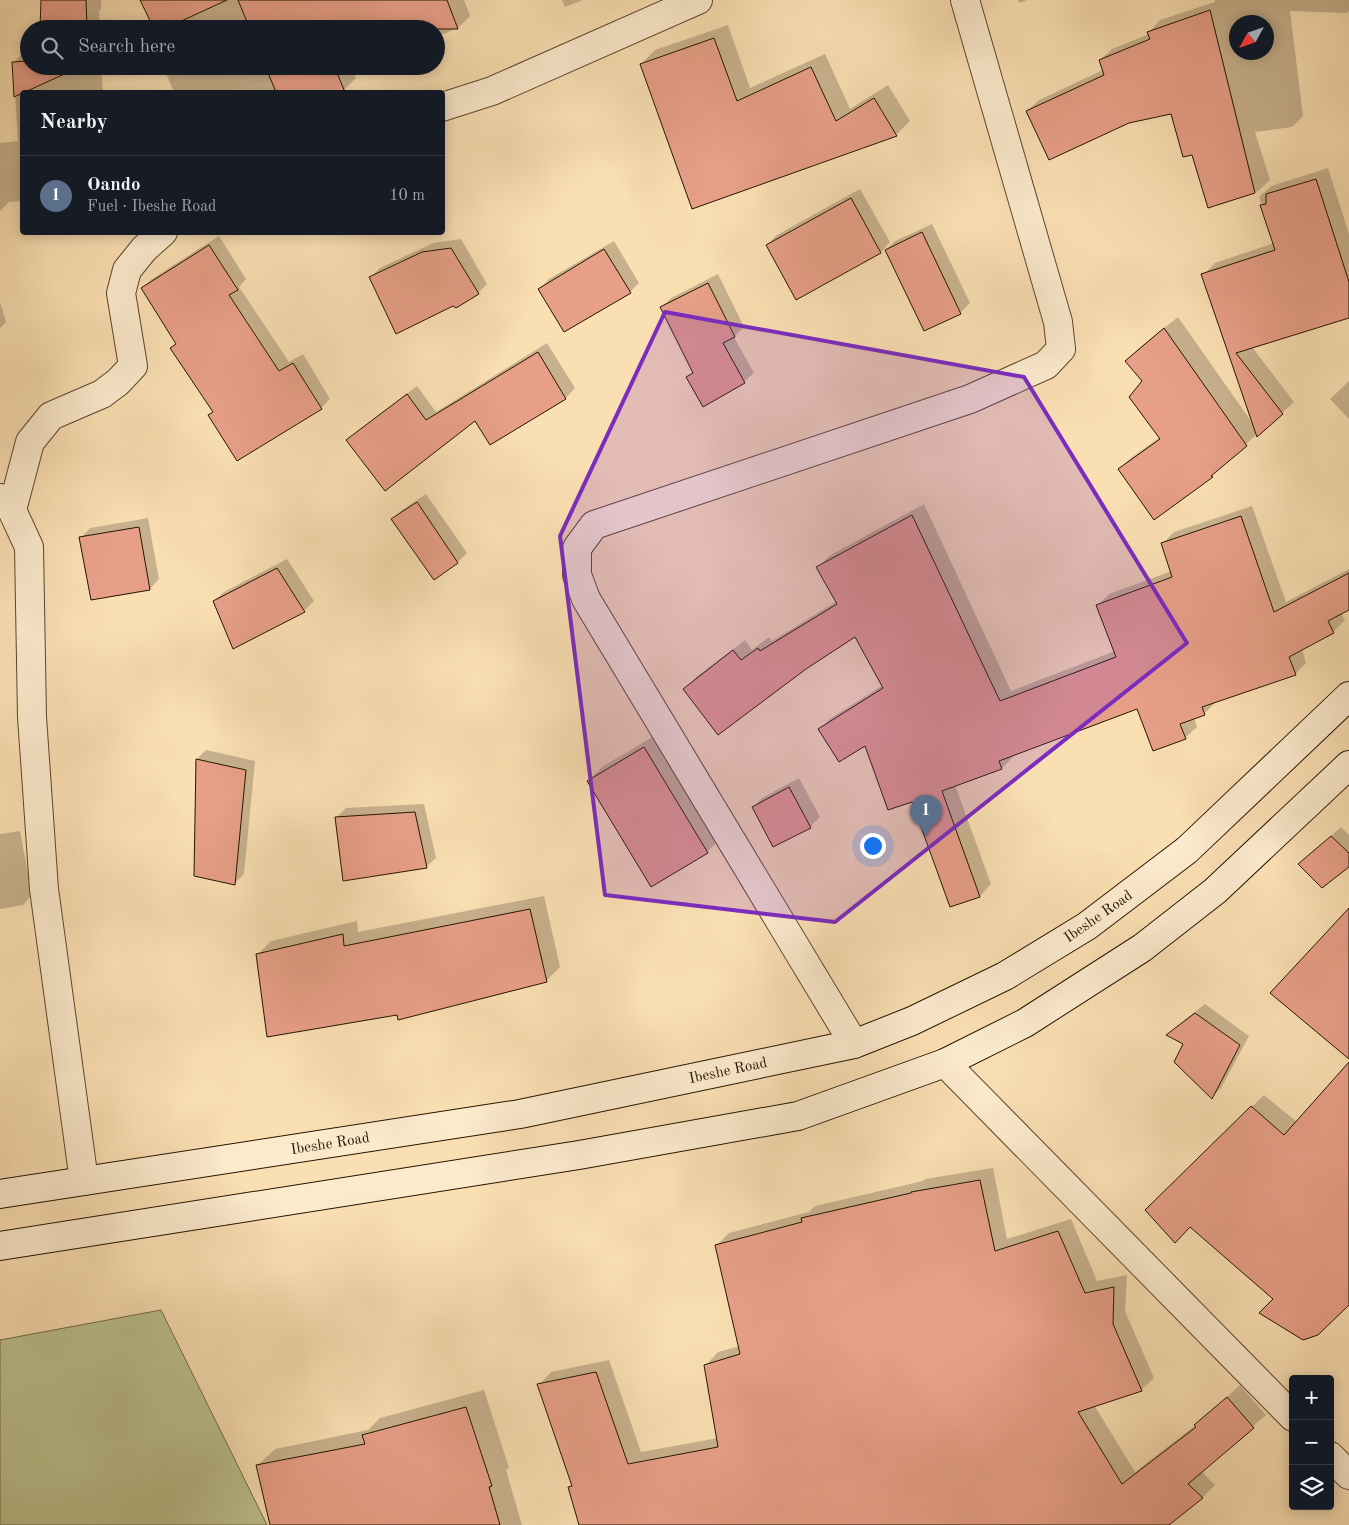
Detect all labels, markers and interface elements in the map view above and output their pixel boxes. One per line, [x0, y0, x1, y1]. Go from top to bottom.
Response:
north arrow [1229, 15, 1274, 60]
search box [20, 20, 445, 75]
icon: search [38, 34, 66, 62]
text: Search here [78, 38, 175, 57]
text: Nearby [40, 112, 108, 133]
text: Oando [87, 176, 141, 195]
text: 1 [51, 188, 61, 204]
text: 10 m [389, 188, 425, 204]
text: Fuel · Ibeshe Road [87, 199, 216, 215]
pin: 1 [910, 795, 942, 836]
your location [860, 833, 886, 859]
street label: Ibeshe Road [1062, 888, 1136, 946]
street label: Ibeshe Road [688, 1056, 769, 1087]
street label: Ibeshe Road [290, 1131, 371, 1158]
map controls [1289, 1375, 1334, 1510]
button: + [1289, 1375, 1334, 1420]
button: − [1289, 1420, 1334, 1465]
button: layers [1289, 1465, 1334, 1510]

